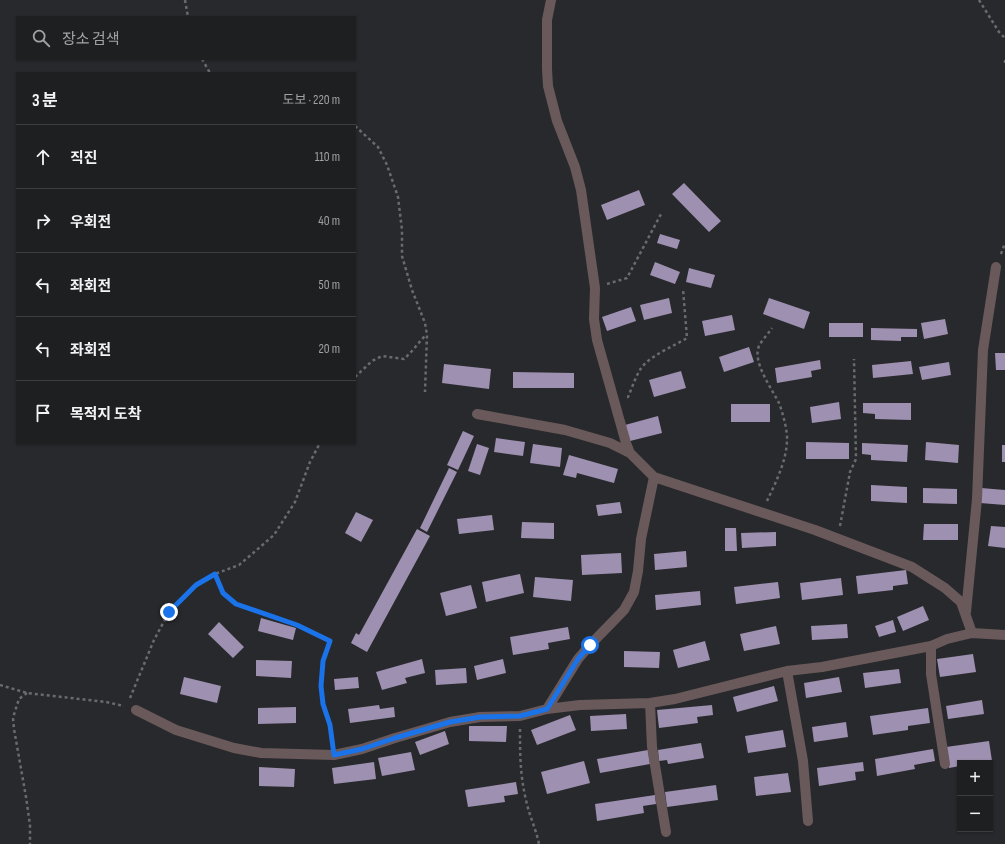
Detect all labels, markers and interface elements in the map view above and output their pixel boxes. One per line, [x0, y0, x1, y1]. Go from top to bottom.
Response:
search box [16, 16, 356, 60]
icon: search [30, 27, 52, 49]
text: 장소 검색 [62, 30, 120, 49]
text: 3 분 [32, 91, 58, 111]
text: 도보 · 220 m [282, 92, 340, 108]
icon: ahead [32, 146, 54, 168]
text: 직진 [70, 149, 98, 168]
text: 110 m [315, 149, 340, 165]
icon: right [32, 210, 54, 232]
text: 우회전 [70, 213, 111, 232]
text: 40 m [318, 213, 340, 229]
icon: left [32, 274, 54, 296]
text: 좌회전 [70, 277, 111, 296]
text: 50 m [319, 277, 340, 293]
icon: left [32, 338, 54, 360]
text: 좌회전 [70, 341, 111, 360]
text: 20 m [318, 341, 340, 357]
icon: arrive [32, 402, 54, 424]
text: 목적지 도착 [70, 405, 141, 424]
route end [160, 603, 178, 621]
route start [581, 636, 599, 654]
map controls [957, 760, 993, 832]
button: + [957, 760, 993, 796]
button: − [957, 796, 993, 832]

